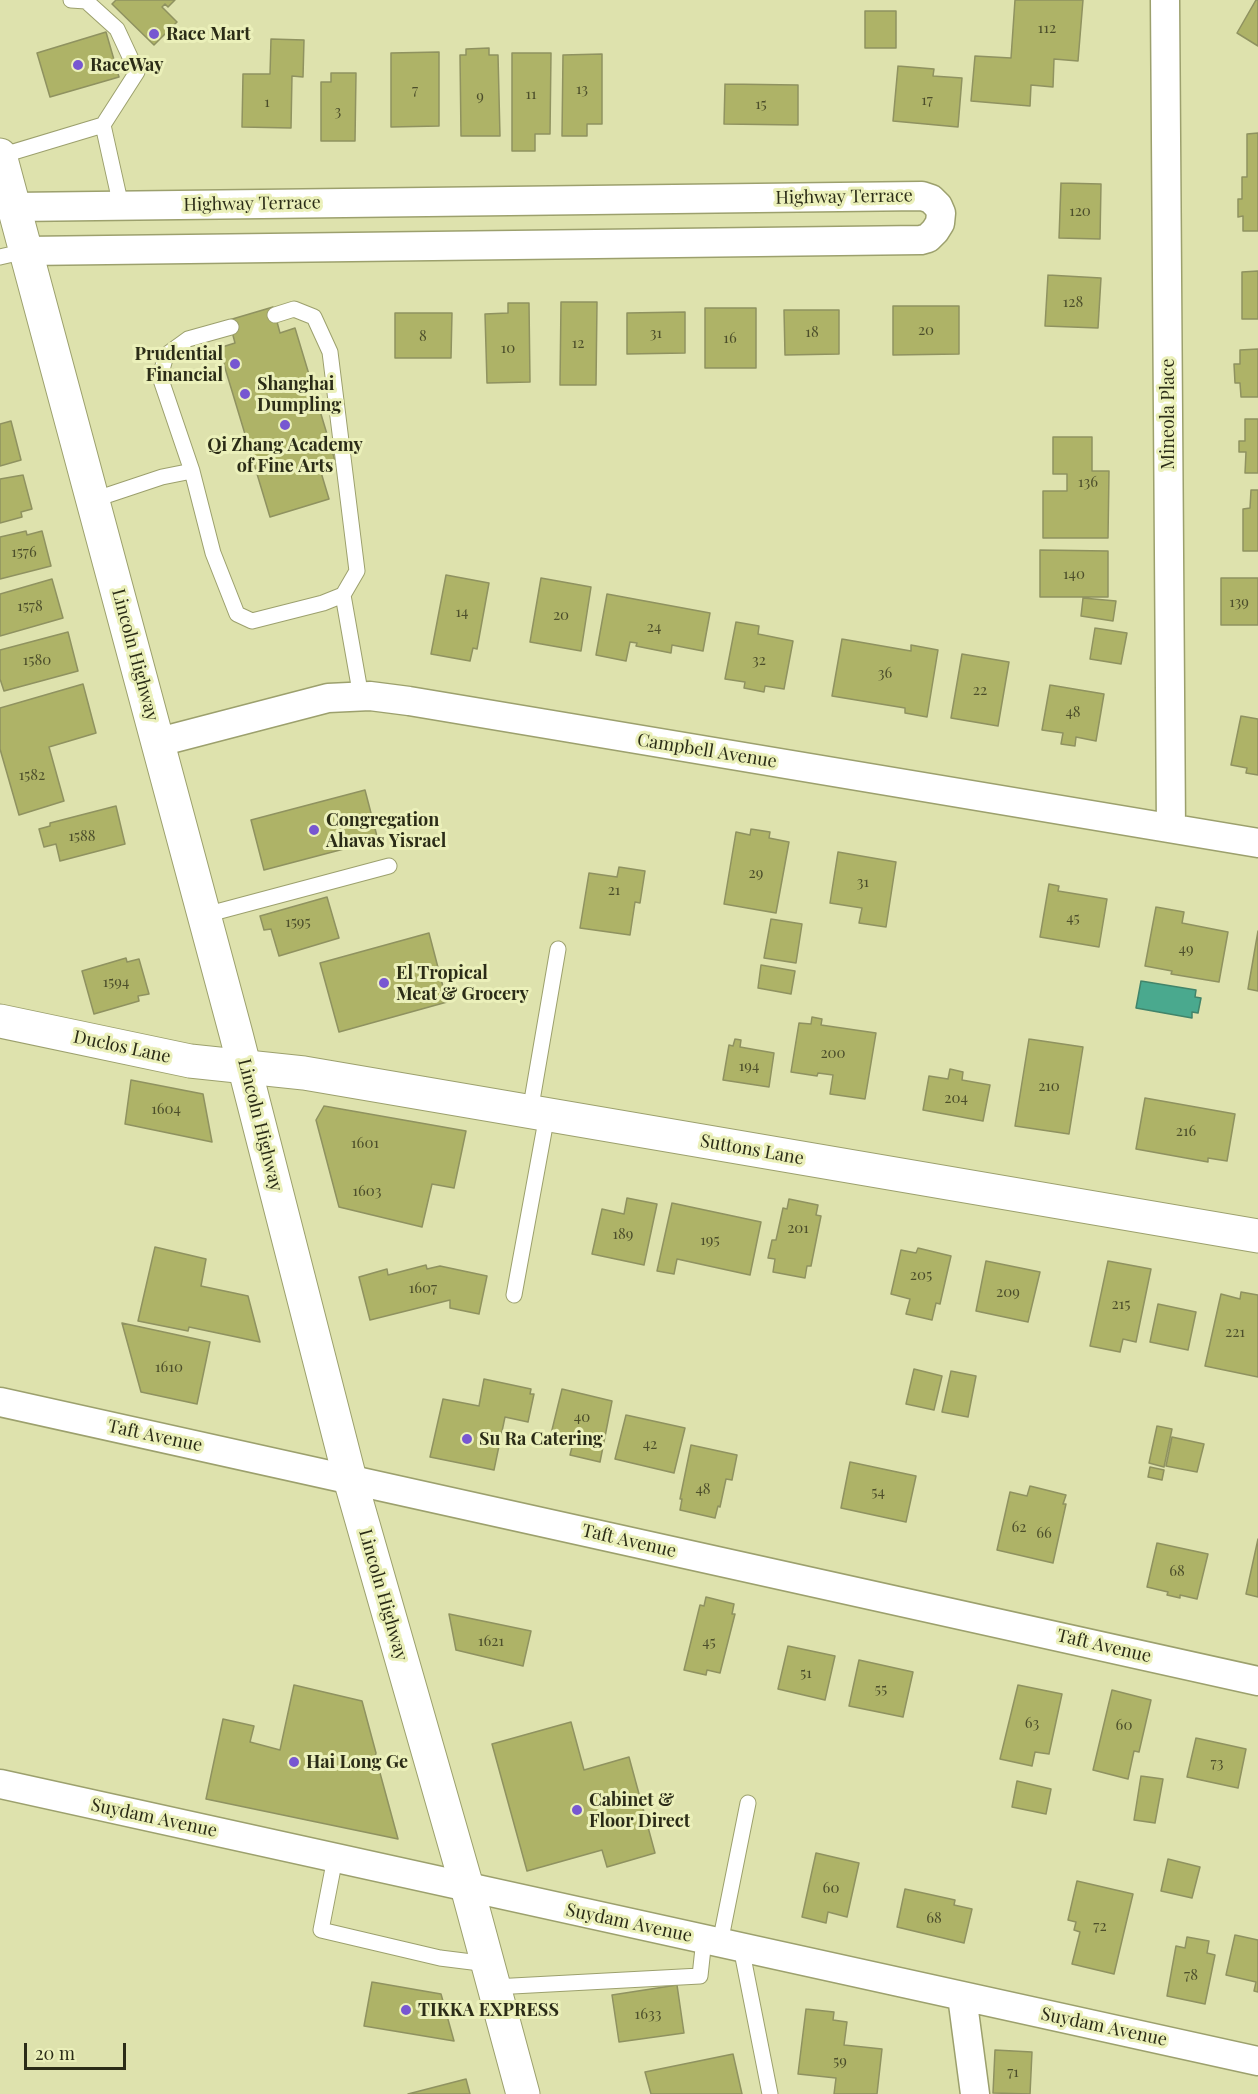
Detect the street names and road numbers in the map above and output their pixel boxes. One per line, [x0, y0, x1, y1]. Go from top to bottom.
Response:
street label: Highway Terrace [775, 185, 913, 209]
street label: Highway Terrace [183, 192, 321, 216]
street label: Mineola Place [1157, 358, 1179, 470]
street label: Lincoln Highway [107, 587, 163, 723]
street label: Campbell Avenue [636, 729, 778, 773]
street label: Duclos Lane [71, 1026, 173, 1068]
street label: Lincoln Highway [233, 1056, 287, 1194]
street label: Suttons Lane [699, 1130, 805, 1170]
street label: Taft Avenue [106, 1415, 204, 1457]
street label: Taft Avenue [580, 1520, 678, 1562]
street label: Lincoln Highway [354, 1527, 412, 1663]
street label: Taft Avenue [1055, 1625, 1153, 1667]
street label: Suydam Avenue [89, 1794, 219, 1842]
street label: Suydam Avenue [564, 1899, 694, 1947]
street label: Suydam Avenue [1039, 2003, 1169, 2051]

